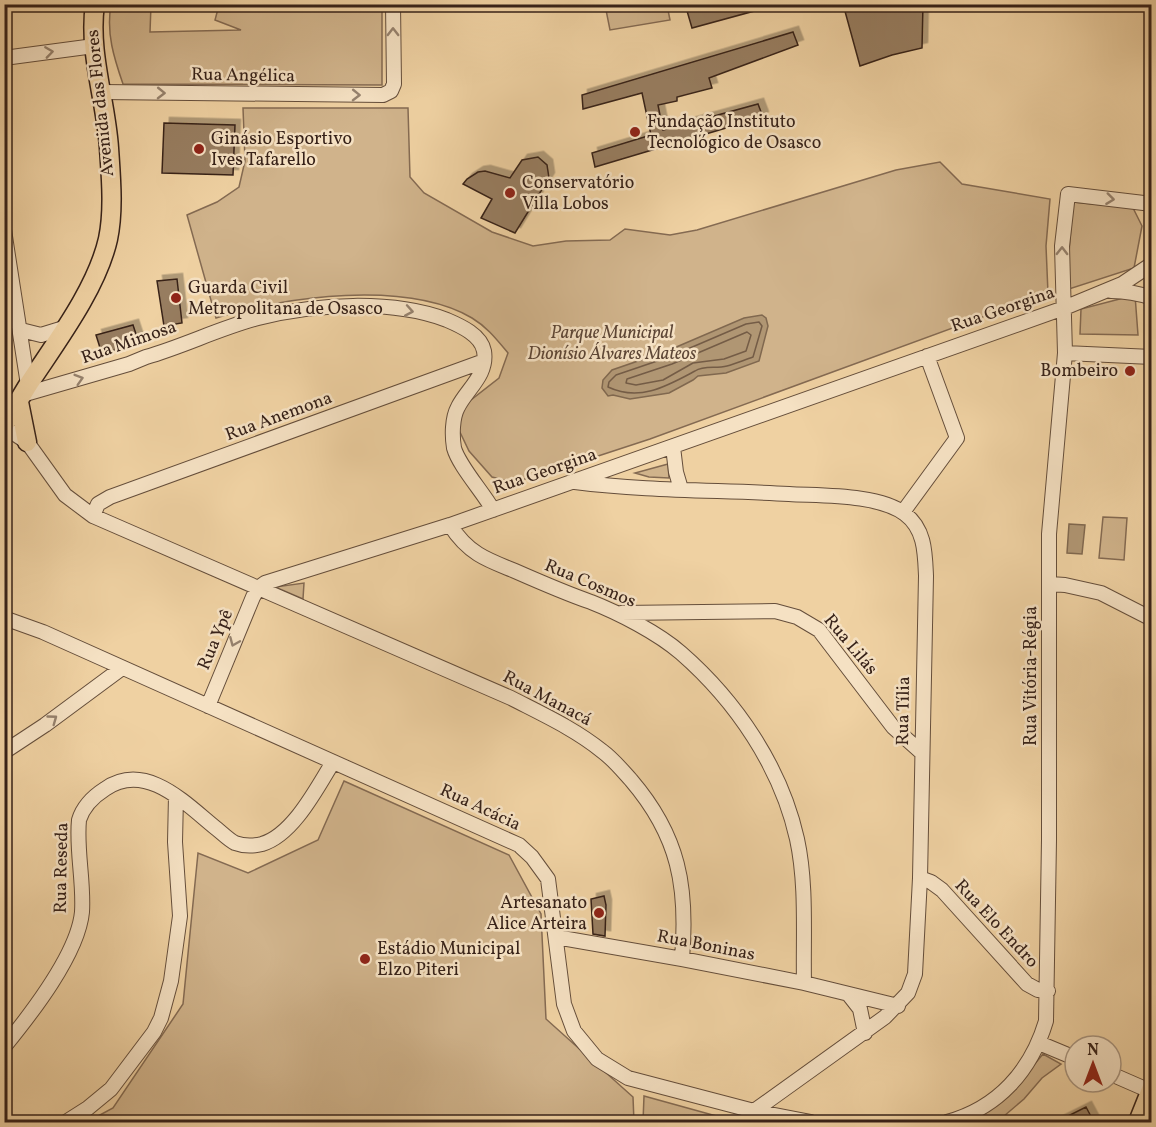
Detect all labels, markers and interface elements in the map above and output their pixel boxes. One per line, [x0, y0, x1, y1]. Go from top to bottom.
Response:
one-way arrow [387, 27, 399, 36]
street label: Avenida das Flores [81, 28, 121, 178]
one-way arrow [45, 46, 54, 58]
street label: Rua Angélica [191, 63, 295, 89]
one-way arrow [156, 86, 165, 99]
one-way arrow [351, 89, 360, 101]
place label: Fundação Instituto Tecnológico de Osasco [647, 110, 821, 156]
marker: Fundação Instituto Tecnológico de Osasco [628, 125, 642, 139]
place label: Ginásio Esportivo Ives Tafarello [211, 127, 352, 173]
marker: Ginásio Esportivo Ives Tafarello [192, 142, 206, 156]
place label: Conservatório Villa Lobos [522, 171, 634, 217]
marker: Conservatório Villa Lobos [503, 186, 517, 200]
one-way arrow [1105, 192, 1114, 204]
one-way arrow [1056, 246, 1068, 255]
place label: Guarda Civil Metropolitana de Osasco [188, 276, 383, 322]
street label: Rua Georgina [948, 281, 1058, 339]
marker: Guarda Civil Metropolitana de Osasco [169, 291, 183, 305]
one-way arrow [404, 304, 414, 317]
street label: Rua Mimosa [78, 315, 180, 371]
park label: Parque Municipal Dionísio Álvares Mateos [528, 321, 697, 367]
place label: Bombeiro [1040, 359, 1118, 384]
marker: Bombeiro [1123, 364, 1137, 378]
one-way arrow [73, 374, 84, 386]
street label: Rua Anemona [222, 386, 336, 448]
street label: Rua Georgina [490, 443, 600, 501]
street label: Rua Cosmos [540, 553, 640, 615]
street label: Rua Ypê [192, 606, 240, 674]
street label: Rua Vitória-Régia [1019, 606, 1044, 746]
street label: Rua Lilás [817, 609, 883, 681]
one-way arrow [229, 635, 241, 646]
street label: Rua Manacá [498, 665, 596, 733]
street label: Rua Tília [891, 676, 917, 746]
one-way arrow [47, 715, 58, 726]
street label: Rua Acácia [435, 778, 525, 838]
street label: Rua Reseda [49, 822, 75, 914]
street label: Rua Elo Endro [948, 874, 1044, 974]
place label: Artesanato Alice Arteira [487, 891, 587, 937]
marker: Artesanato Alice Arteira [592, 906, 606, 920]
street label: Rua Boninas [655, 924, 757, 968]
place label: Estádio Municipal Elzo Piteri [377, 937, 520, 983]
marker: Estádio Municipal Elzo Piteri [358, 952, 372, 966]
north arrow [1063, 1034, 1123, 1094]
text: N [1087, 1040, 1099, 1062]

